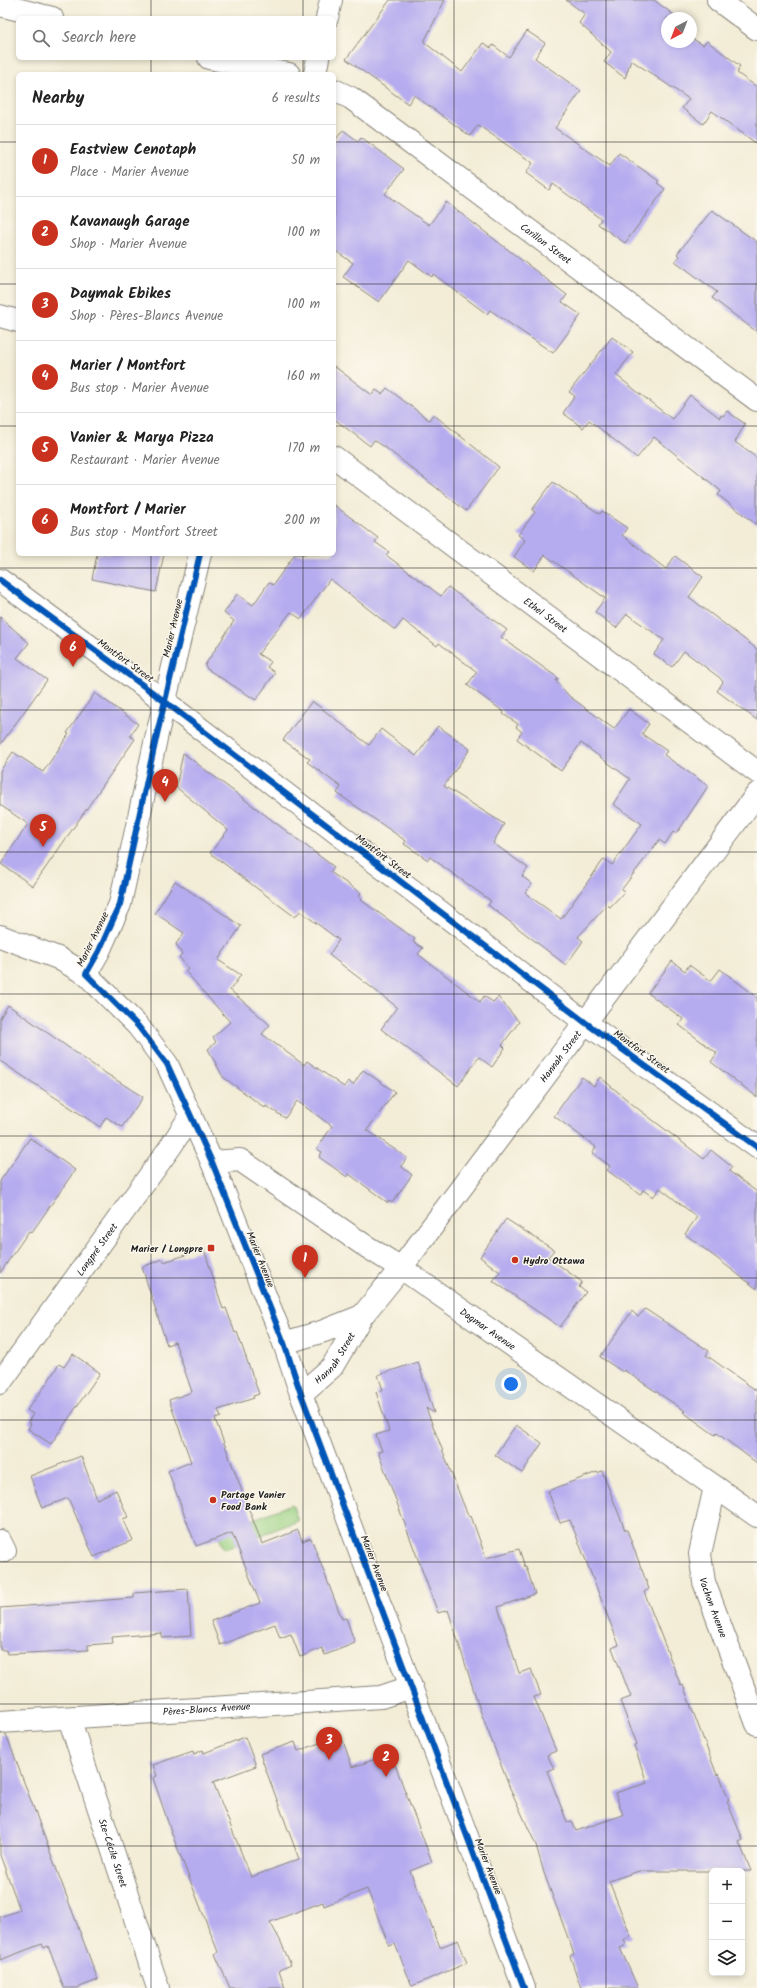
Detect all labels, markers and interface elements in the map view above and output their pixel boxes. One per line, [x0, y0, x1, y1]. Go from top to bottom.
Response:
north arrow [661, 12, 697, 48]
search box [16, 16, 336, 60]
text: Search here [62, 26, 136, 50]
icon: search [30, 27, 52, 49]
text: Nearby [32, 85, 84, 112]
text: 6 results [272, 88, 320, 109]
text: Eastview Cenotaph [70, 138, 196, 162]
text: 1 [43, 150, 47, 171]
text: 50 m [291, 150, 320, 171]
text: Place · Marier Avenue [70, 162, 189, 183]
text: Kavanaugh Garage [70, 210, 190, 234]
street label: Carillon Street [516, 219, 575, 269]
text: 2 [41, 222, 49, 243]
text: 100 m [287, 222, 320, 243]
text: Shop · Marier Avenue [70, 234, 187, 255]
text: Daymak Ebikes [70, 282, 171, 306]
text: 3 [41, 294, 49, 315]
text: 100 m [287, 294, 320, 315]
text: Shop · Pères-Blancs Avenue [70, 306, 223, 327]
text: Marier / Montfort [70, 354, 186, 378]
text: 4 [41, 366, 49, 387]
text: 160 m [287, 366, 320, 387]
text: Bus stop · Marier Avenue [70, 378, 209, 399]
text: Vanier & Marya Pizza [70, 426, 214, 450]
text: 5 [42, 438, 48, 459]
text: 170 m [288, 438, 320, 459]
text: Restaurant · Marier Avenue [70, 450, 220, 471]
text: Montfort / Marier [70, 498, 186, 522]
text: 6 [41, 510, 49, 531]
text: 200 m [284, 510, 320, 531]
text: Bus stop · Montfort Street [70, 522, 218, 543]
street label: Ethel Street [520, 594, 571, 637]
street label: Marier Avenue [158, 597, 188, 659]
pin: 6 [60, 634, 86, 667]
street label: Montfort Street [94, 635, 157, 687]
pin: 4 [152, 769, 178, 802]
pin: 5 [30, 814, 56, 847]
street label: Montfort Street [352, 830, 415, 883]
street label: Marier Avenue [73, 909, 113, 970]
street label: Montfort Street [610, 1026, 673, 1078]
street label: Hannah Street [536, 1027, 586, 1086]
street label: Longpré Street [73, 1220, 122, 1280]
street label: Marier Avenue [242, 1229, 279, 1290]
place label: Marier / Longpre [131, 1241, 203, 1257]
marker: Marier / Longpre [206, 1243, 216, 1253]
pin: 1 [292, 1245, 318, 1278]
place label: Hydro Ottawa [523, 1253, 585, 1269]
marker: Hydro Ottawa [510, 1255, 520, 1265]
street label: Dagmar Avenue [456, 1304, 519, 1355]
street label: Hannah Street [311, 1329, 360, 1388]
your location [501, 1374, 521, 1394]
place label: Partage Vanier Food Bank [221, 1487, 286, 1515]
marker: Partage Vanier Food Bank [208, 1495, 218, 1505]
street label: Marier Avenue [356, 1533, 392, 1594]
street label: Vachon Avenue [694, 1576, 731, 1641]
street label: Pères-Blancs Avenue [162, 1699, 251, 1720]
pin: 3 [316, 1727, 342, 1760]
pin: 2 [373, 1744, 399, 1777]
street label: Ste-Cécile Street [94, 1817, 131, 1890]
street label: Marier Avenue [470, 1836, 506, 1897]
map controls [709, 1868, 745, 1976]
button: + [709, 1868, 745, 1904]
button: − [709, 1904, 745, 1940]
button: layers [709, 1940, 745, 1976]

